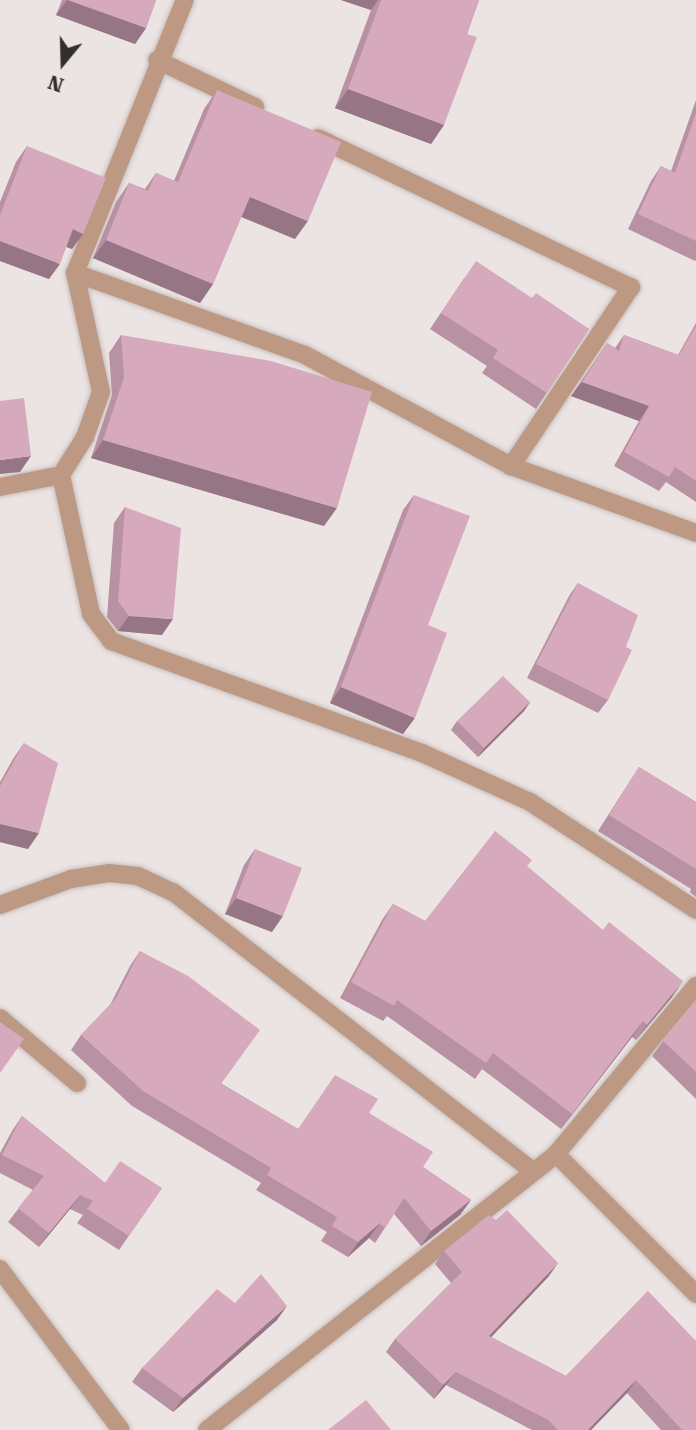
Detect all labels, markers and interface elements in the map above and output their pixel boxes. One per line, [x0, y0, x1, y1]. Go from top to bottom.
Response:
north arrow [28, 28, 98, 98]
text: N [45, 70, 67, 97]

